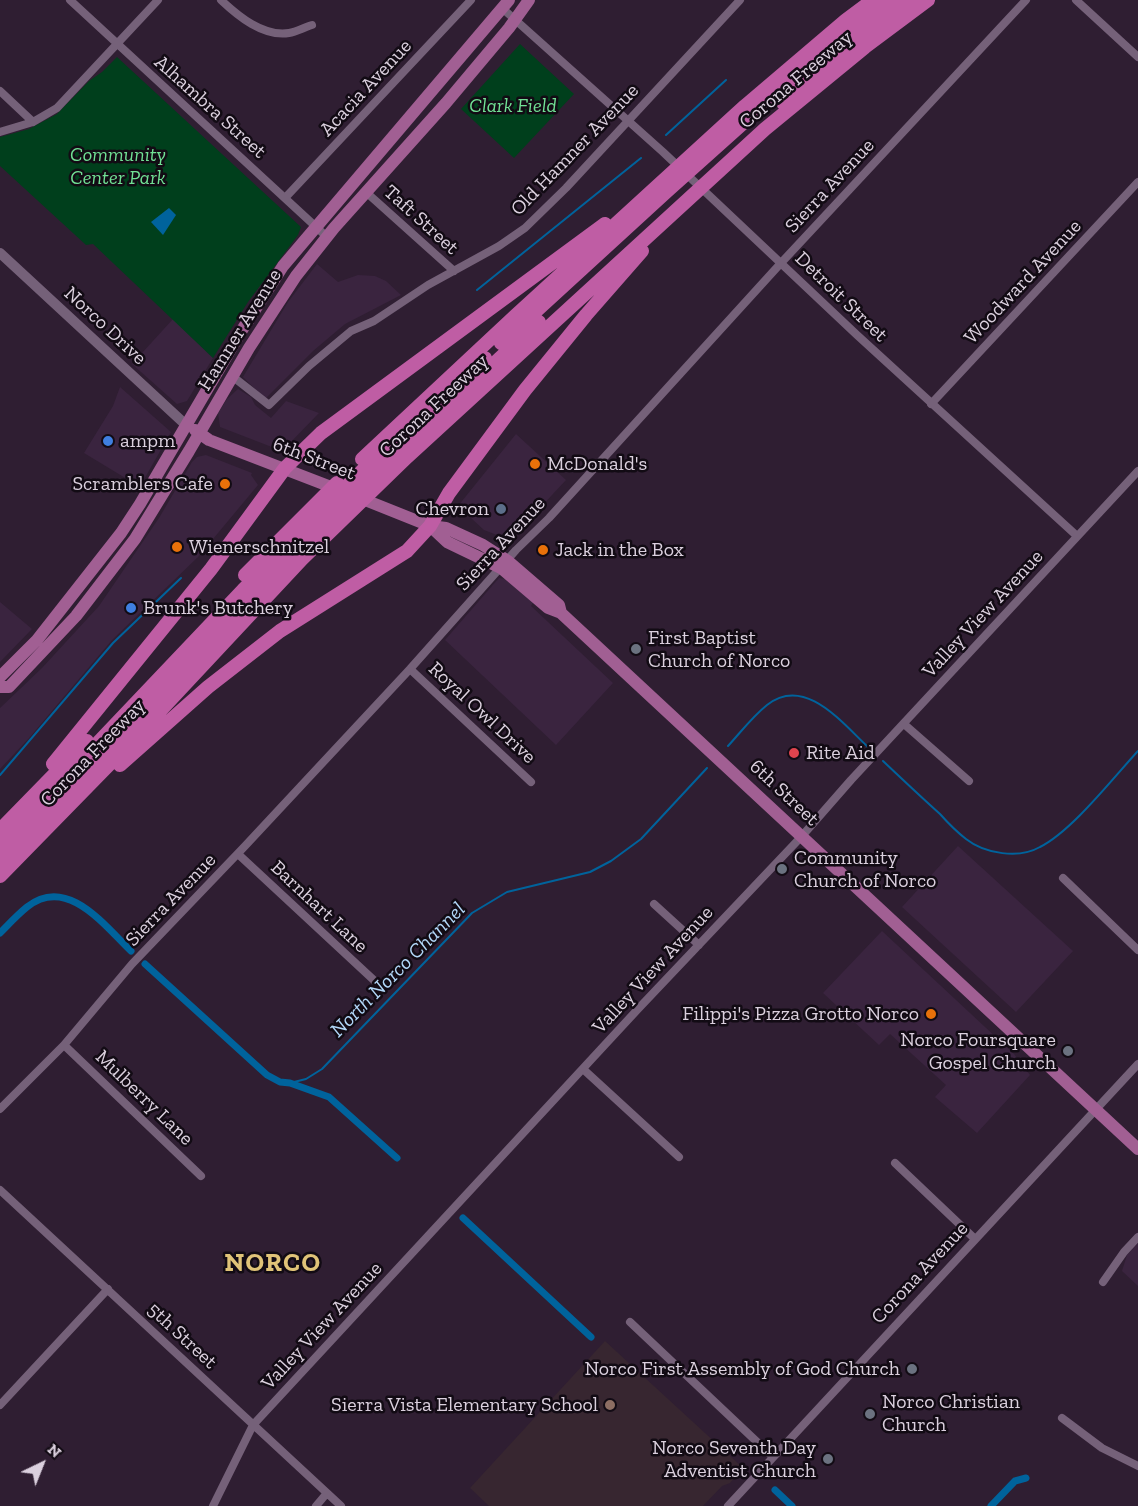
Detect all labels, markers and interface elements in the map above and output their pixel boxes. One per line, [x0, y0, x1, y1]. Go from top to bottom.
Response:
street label: Corona Freeway [734, 26, 858, 134]
street label: Acacia Avenue [315, 34, 417, 142]
street label: Alhambra Street [149, 50, 271, 164]
street label: Old Hamner Avenue [506, 79, 644, 221]
park label: Clark Field [469, 94, 557, 118]
street label: Sierra Avenue [780, 134, 880, 238]
park label: Community Center Park [70, 143, 166, 190]
street label: Taft Street [379, 180, 463, 260]
street label: Woodward Avenue [959, 215, 1087, 349]
street label: Detroit Street [790, 247, 892, 347]
street label: Hamner Avenue [193, 265, 287, 395]
street label: Norco Drive [59, 282, 151, 370]
street label: Corona Freeway [374, 349, 494, 463]
place label: ampm [120, 429, 175, 453]
street label: 6th Street [269, 432, 359, 486]
marker: ampm [101, 434, 115, 448]
place label: McDonald's [547, 452, 647, 476]
marker: McDonald's [528, 457, 542, 471]
place label: Scramblers Cafe [72, 472, 213, 496]
marker: Scramblers Cafe [218, 477, 232, 491]
street label: Sierra Avenue [451, 492, 551, 596]
place label: Chevron [416, 497, 489, 521]
marker: Chevron [494, 502, 508, 516]
place label: Wienerschnitzel [189, 535, 329, 559]
place label: Jack in the Box [555, 538, 684, 562]
marker: Wienerschnitzel [170, 540, 184, 554]
marker: Jack in the Box [536, 543, 550, 557]
street label: Valley View Avenue [917, 545, 1049, 683]
place label: Brunk's Butchery [143, 596, 293, 620]
marker: Brunk's Butchery [124, 601, 138, 615]
place label: First Baptist Church of Norco [648, 626, 790, 673]
marker: First Baptist Church of Norco [629, 642, 643, 656]
street label: Royal Owl Drive [423, 657, 541, 769]
street label: Corona Freeway [36, 694, 150, 812]
place label: Rite Aid [806, 741, 875, 765]
marker: Rite Aid [787, 746, 801, 760]
street label: 6th Street [744, 755, 824, 831]
place label: Community Church of Norco [794, 846, 936, 893]
street label: Sierra Avenue [121, 848, 221, 952]
street label: Barnhart Lane [265, 856, 373, 958]
marker: Community Church of Norco [775, 862, 789, 876]
water label: North Norco Channel [325, 897, 471, 1043]
street label: Valley View Avenue [587, 901, 719, 1039]
place label: Filippi's Pizza Grotto Norco [682, 1002, 919, 1026]
marker: Filippi's Pizza Grotto Norco [924, 1007, 938, 1021]
place label: Norco Foursquare Gospel Church [900, 1028, 1056, 1075]
marker: Norco Foursquare Gospel Church [1061, 1044, 1075, 1058]
street label: Mulberry Lane [90, 1045, 198, 1151]
street label: Corona Avenue [867, 1217, 973, 1329]
district label: NORCO [225, 1248, 321, 1280]
street label: Valley View Avenue [256, 1257, 388, 1395]
street label: 5th Street [142, 1298, 222, 1374]
place label: Norco First Assembly of God Church [585, 1357, 900, 1381]
marker: Norco First Assembly of God Church [905, 1362, 919, 1376]
place label: Norco Christian Church [882, 1390, 1020, 1437]
place label: Sierra Vista Elementary School [331, 1393, 598, 1417]
marker: Sierra Vista Elementary School [603, 1398, 617, 1412]
marker: Norco Christian Church [863, 1407, 877, 1421]
north arrow [12, 1434, 72, 1494]
place label: Norco Seventh Day Adventist Church [652, 1436, 816, 1483]
text: N [44, 1439, 66, 1462]
marker: Norco Seventh Day Adventist Church [821, 1452, 835, 1466]

